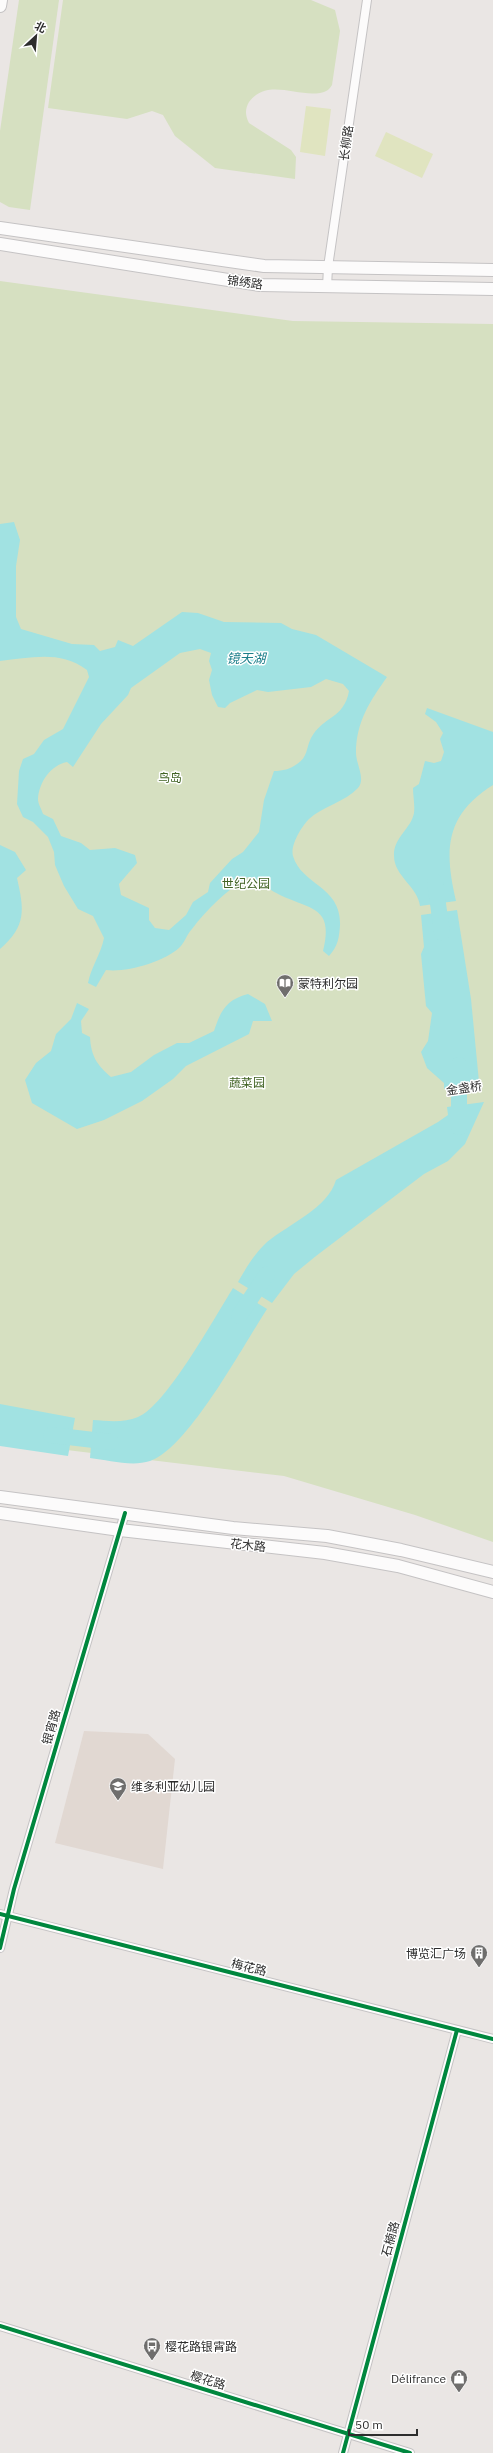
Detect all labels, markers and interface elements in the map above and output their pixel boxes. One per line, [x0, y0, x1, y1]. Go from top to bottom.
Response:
north arrow [16, 16, 56, 56]
text: 北 [32, 18, 48, 36]
street label: 长柳路 [336, 124, 356, 162]
street label: 锦绣路 [226, 272, 264, 292]
water label: 镜天湖 [226, 650, 267, 667]
park label: 鸟岛 [158, 770, 182, 785]
park label: 世纪公园 [222, 876, 270, 891]
library icon: 蒙特利尔园 [275, 973, 295, 998]
place label: 蒙特利尔园 [298, 976, 358, 991]
park label: 蔬菜园 [229, 1075, 265, 1090]
street label: 金盏桥 [445, 1078, 483, 1098]
street label: 花木路 [229, 1536, 267, 1554]
street label: 银宵路 [39, 1708, 63, 1746]
school or university icon: 维多利亚幼儿园 [108, 1776, 128, 1801]
place label: 维多利亚幼儿园 [131, 1779, 215, 1794]
building icon: 博览汇广场 [469, 1943, 489, 1968]
place label: 博览汇广场 [406, 1946, 466, 1961]
street label: 梅花路 [230, 1955, 268, 1979]
street label: 石楠路 [378, 2220, 402, 2258]
bus stop icon: 樱花路银霄路 [142, 2336, 162, 2361]
place label: 樱花路银霄路 [165, 2339, 237, 2354]
street label: 樱花路 [189, 2368, 227, 2392]
shop icon: Délifrance [449, 2368, 469, 2393]
place label: Délifrance [391, 2371, 446, 2386]
scale bar [349, 2411, 417, 2437]
text: 50 m [355, 2417, 383, 2432]

